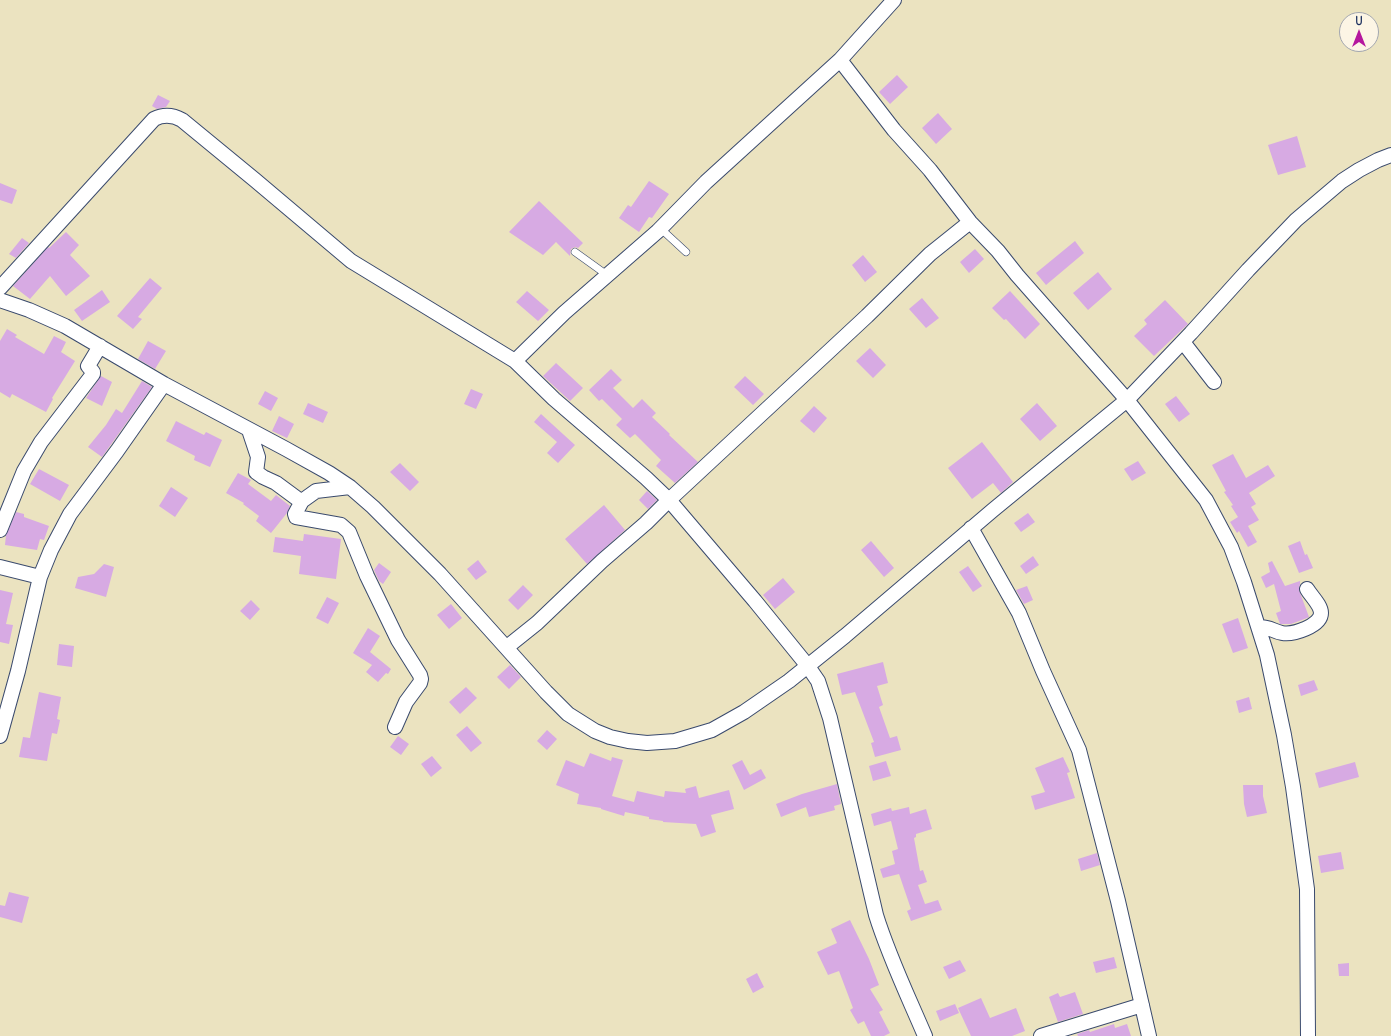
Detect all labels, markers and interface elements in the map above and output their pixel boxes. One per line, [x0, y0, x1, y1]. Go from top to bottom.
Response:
north arrow [1339, 12, 1379, 52]
text: U [1355, 14, 1363, 28]

